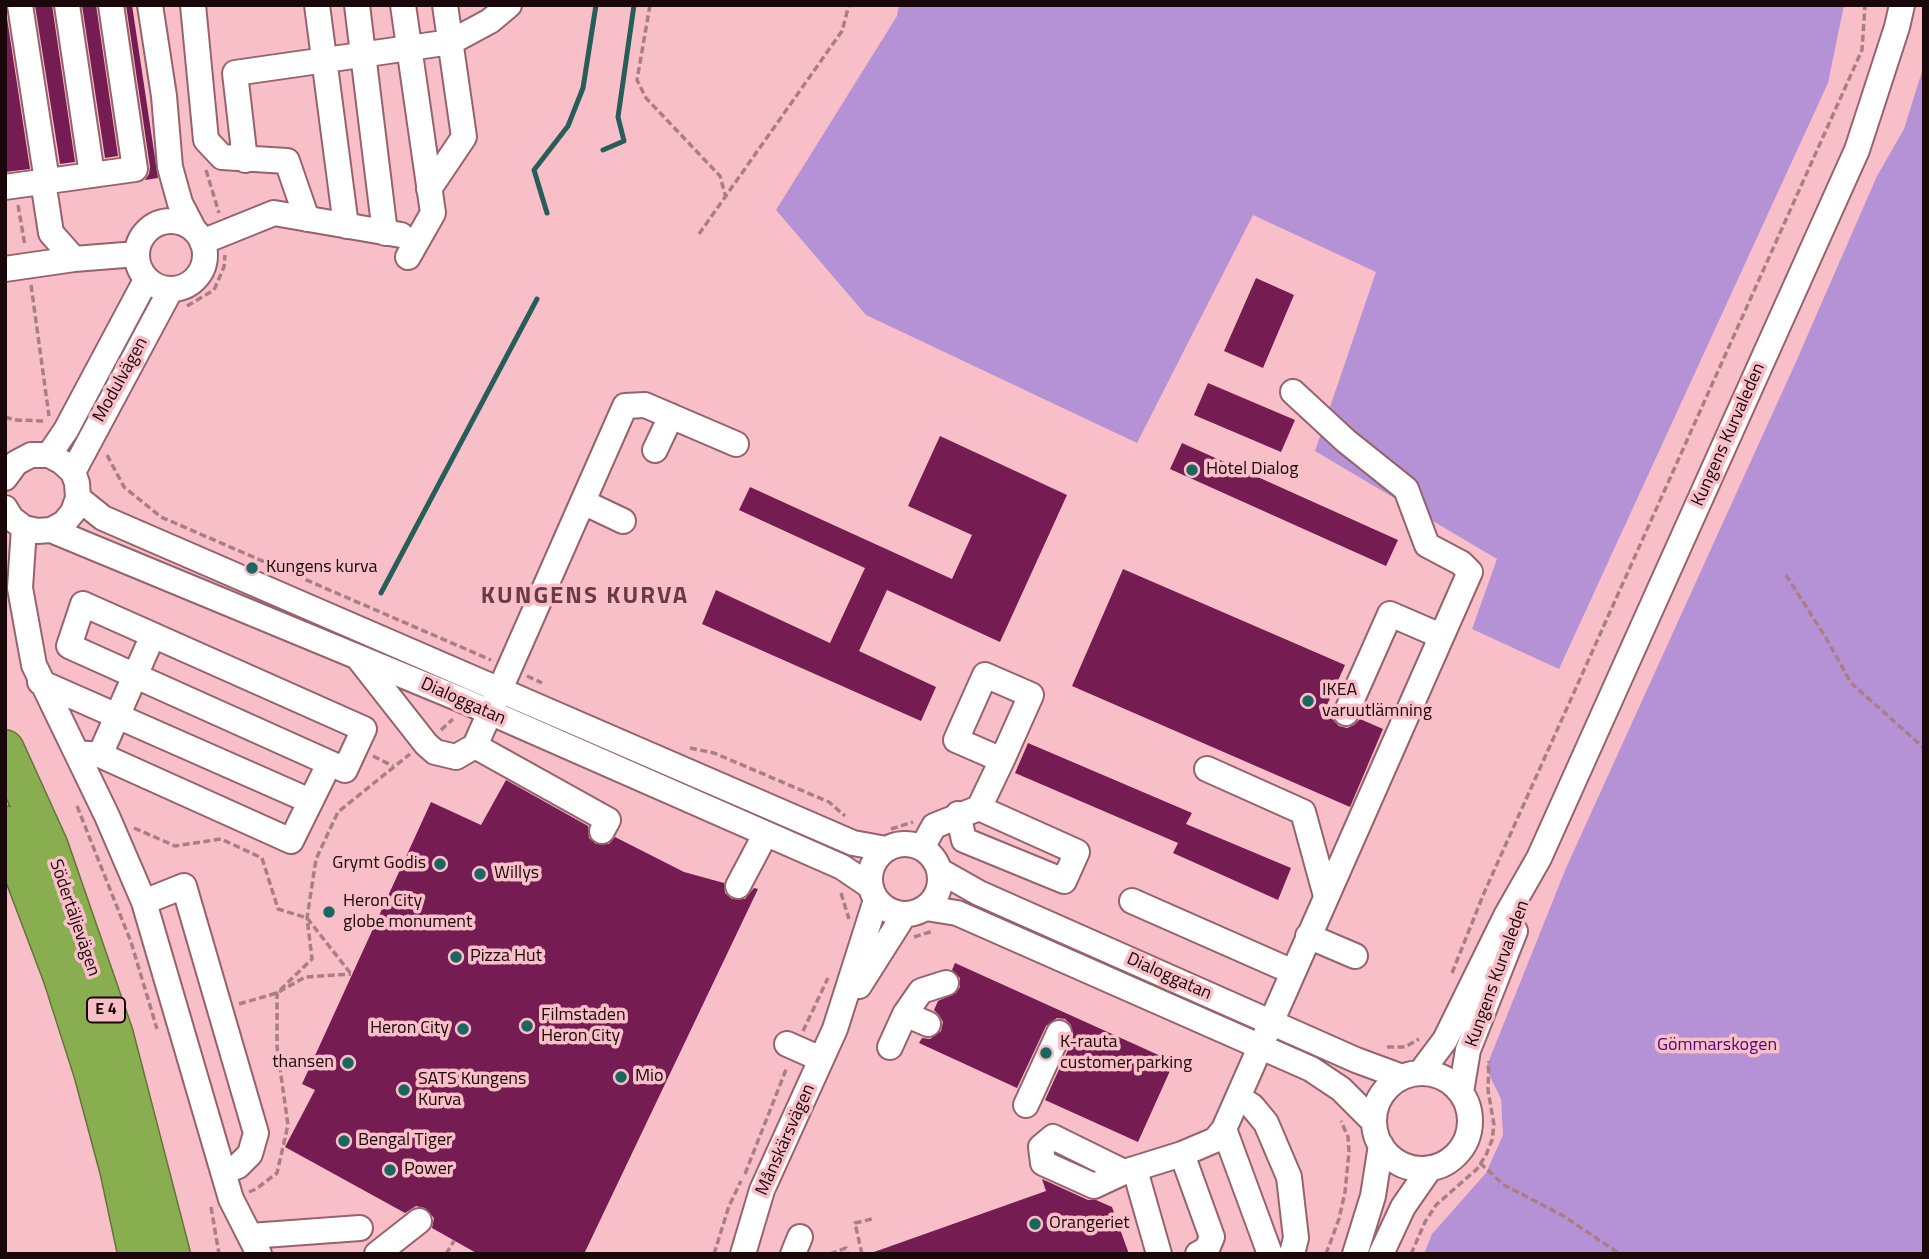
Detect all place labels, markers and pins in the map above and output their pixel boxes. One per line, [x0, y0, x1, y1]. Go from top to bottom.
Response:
place label: Hotel Dialog [1206, 459, 1299, 481]
marker: Hotel Dialog [1184, 462, 1200, 478]
place label: Kungens kurva [266, 557, 378, 579]
marker: Kungens kurva [244, 560, 260, 576]
place label: IKEA varuutlämning [1322, 680, 1432, 722]
marker: IKEA varuutlämning [1300, 693, 1316, 709]
place label: Grymt Godis [332, 853, 426, 875]
marker: Grymt Godis [432, 856, 448, 872]
place label: Willys [494, 863, 539, 885]
marker: Willys [472, 866, 488, 882]
place label: Heron City globe monument [343, 891, 472, 934]
marker: Heron City globe monument [321, 904, 337, 920]
place label: Pizza Hut [470, 946, 542, 968]
marker: Pizza Hut [448, 949, 464, 965]
place label: Filmstaden Heron City [541, 1005, 626, 1048]
place label: Heron City [370, 1018, 449, 1040]
marker: Filmstaden Heron City [519, 1018, 535, 1034]
marker: Heron City [455, 1021, 471, 1037]
place label: K-rauta customer parking [1060, 1032, 1192, 1074]
marker: K-rauta customer parking [1038, 1045, 1054, 1061]
place label: thansen [272, 1052, 334, 1074]
marker: thansen [340, 1055, 356, 1071]
place label: Mio [635, 1066, 664, 1088]
place label: SATS Kungens Kurva [418, 1069, 526, 1112]
marker: Mio [613, 1069, 629, 1085]
marker: SATS Kungens Kurva [396, 1082, 412, 1098]
place label: Bengal Tiger [358, 1130, 452, 1152]
marker: Bengal Tiger [336, 1133, 352, 1149]
place label: Power [404, 1159, 453, 1181]
marker: Power [382, 1162, 398, 1178]
place label: Orangeriet [1049, 1213, 1130, 1235]
marker: Orangeriet [1027, 1216, 1043, 1232]

